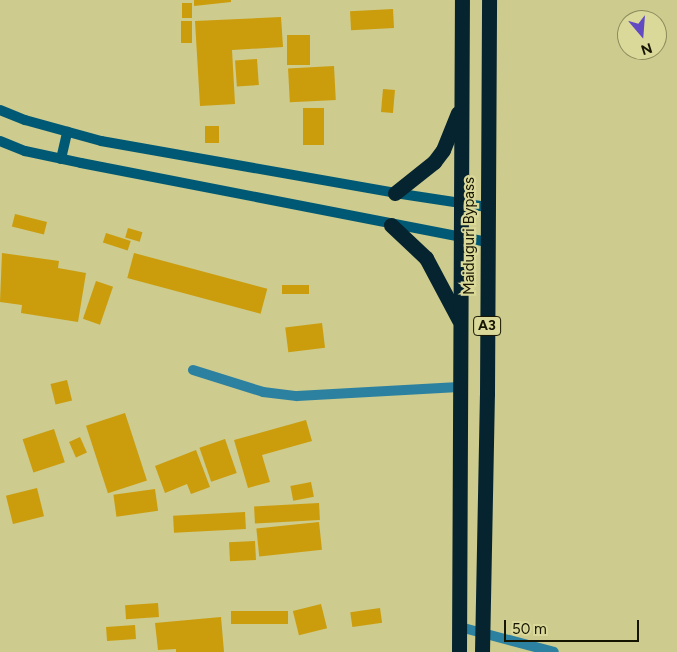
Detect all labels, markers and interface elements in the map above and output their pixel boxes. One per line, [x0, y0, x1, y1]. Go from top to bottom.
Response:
north arrow [617, 10, 667, 60]
text: N [639, 39, 654, 59]
street label: Maiduguri Bypass [461, 177, 479, 295]
road number: A3 [472, 314, 502, 338]
scale bar [507, 610, 642, 642]
text: 50 m [512, 620, 547, 638]

